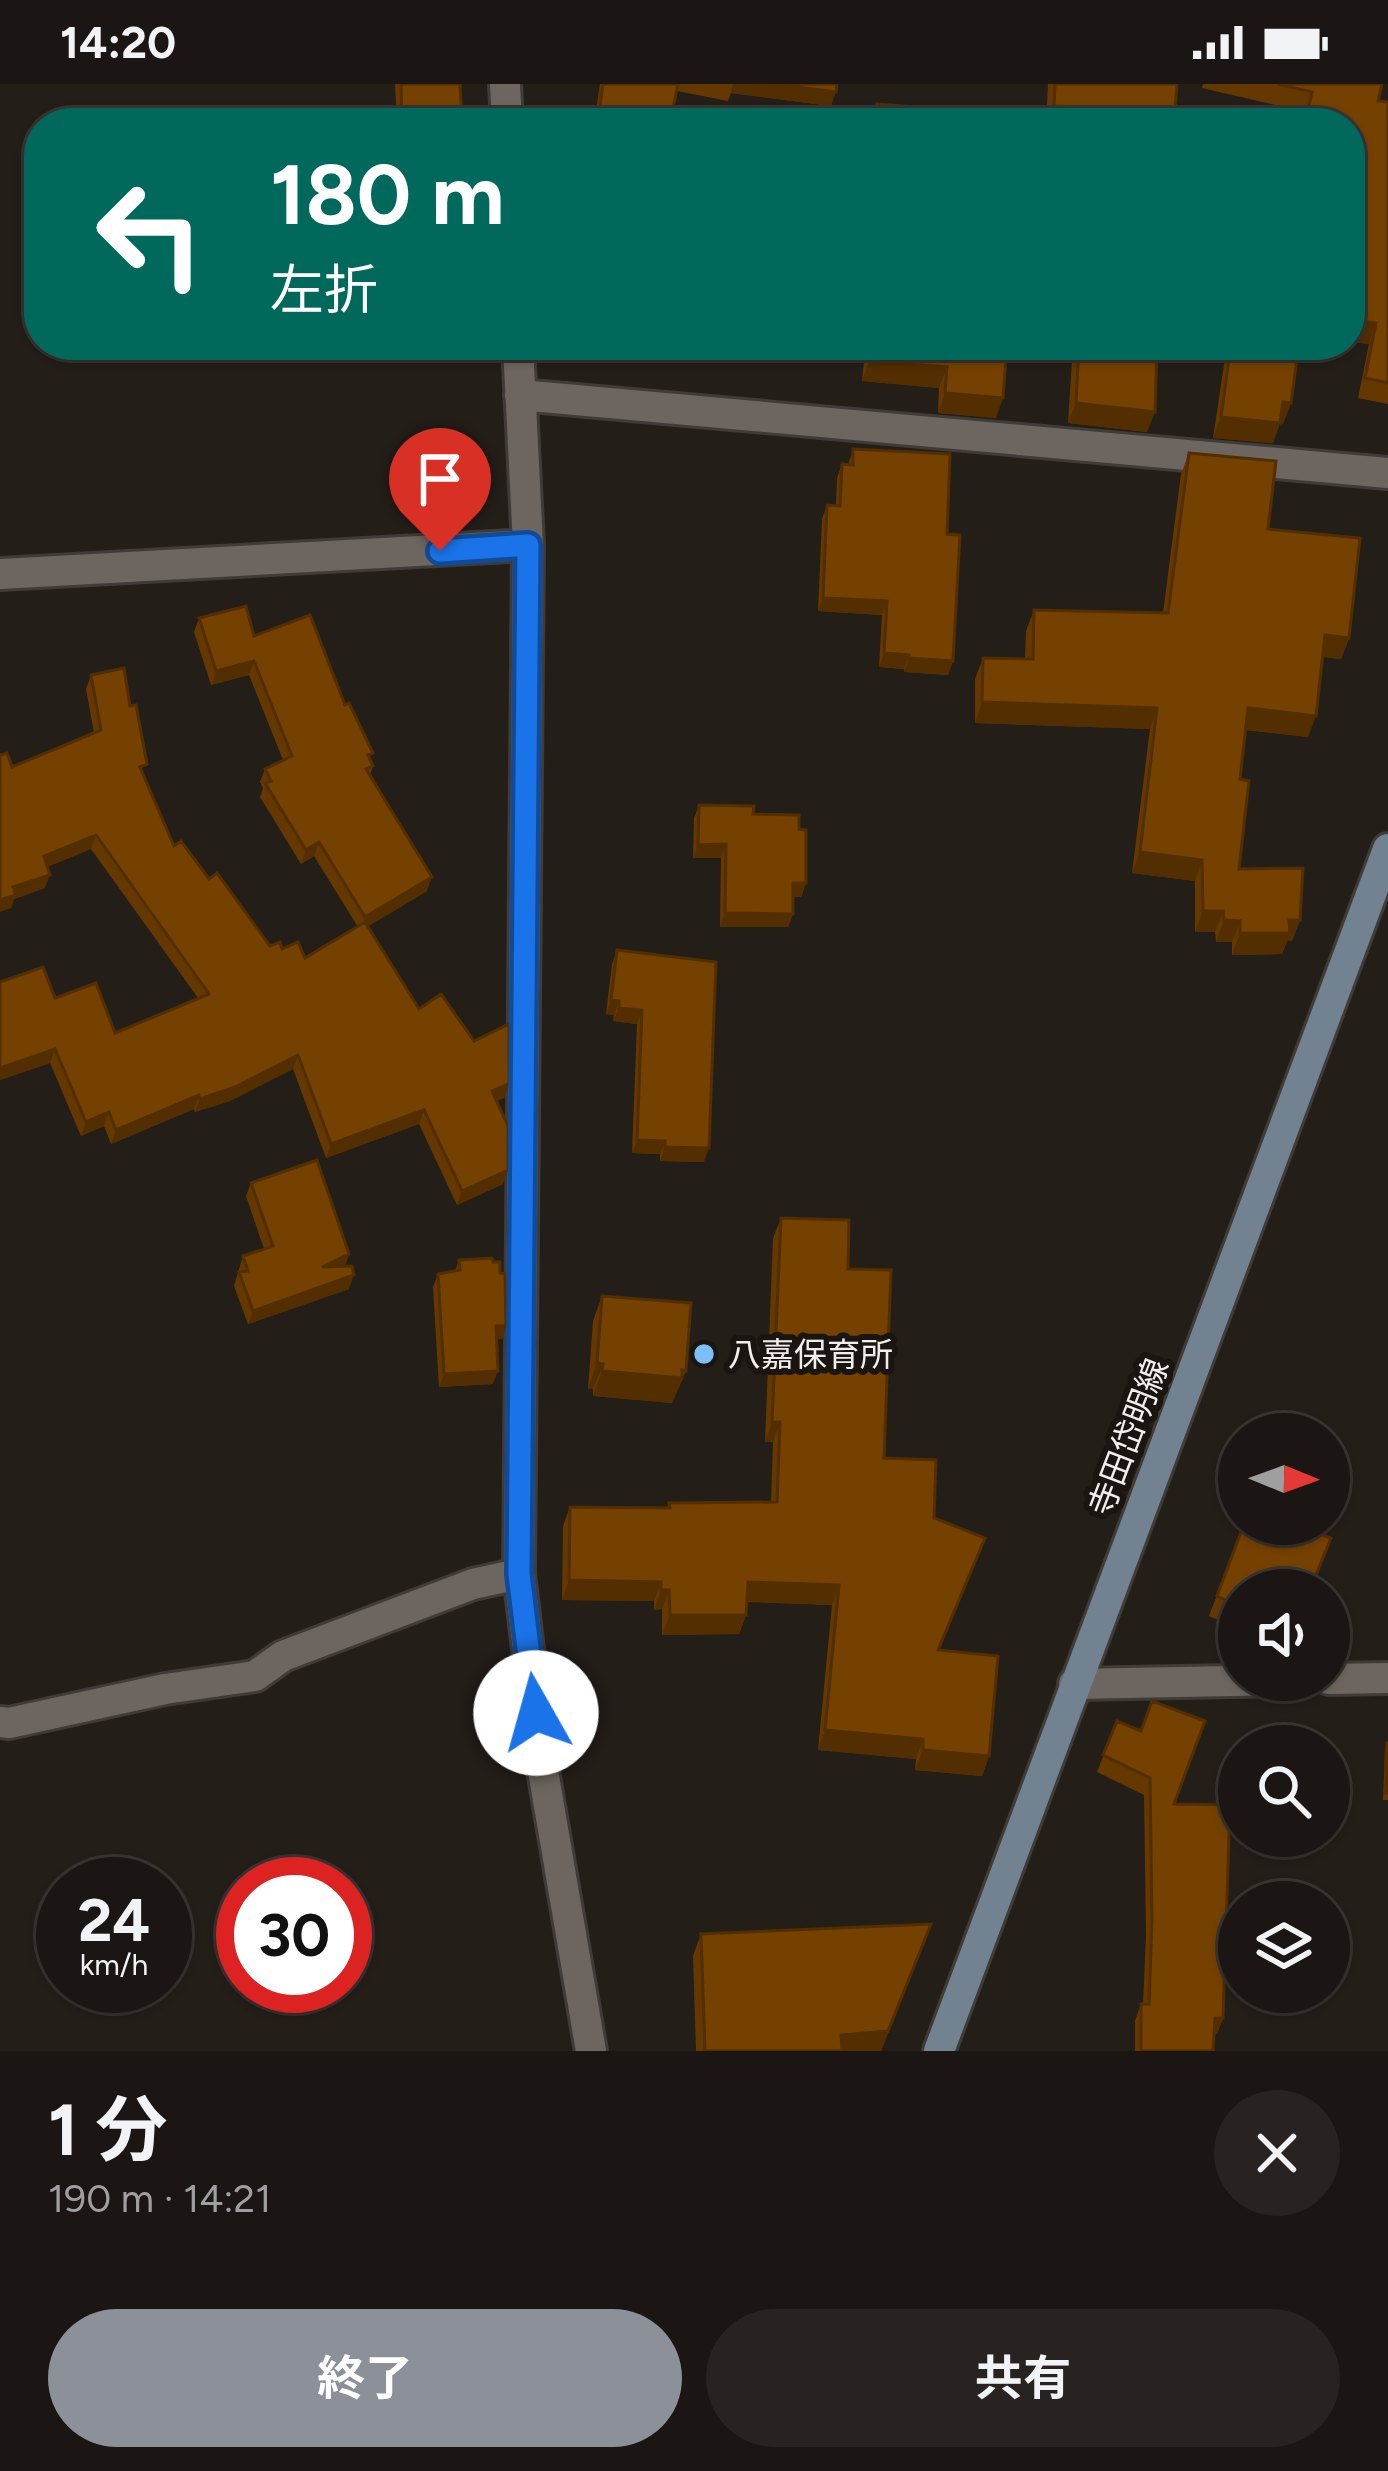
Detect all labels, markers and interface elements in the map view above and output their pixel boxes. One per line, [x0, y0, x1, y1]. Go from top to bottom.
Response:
text: 14:20 [60, 15, 176, 69]
text: 180 m [270, 144, 505, 245]
icon: left [72, 156, 228, 312]
text: 左折 [270, 258, 378, 323]
pin [389, 428, 491, 551]
icon: arrive [407, 446, 473, 512]
place label: 八嘉保育所 [728, 1335, 893, 1374]
marker: 八嘉保育所 [691, 1341, 717, 1367]
street label: 寺田岱明線 [1081, 1353, 1176, 1521]
north arrow [1218, 1413, 1350, 1545]
map controls [1218, 1413, 1350, 2013]
button: sound [1218, 1569, 1350, 1701]
position arrow [473, 1650, 599, 1776]
button: search [1218, 1725, 1350, 1857]
speed limit sign: 30 [216, 1857, 372, 2013]
button: layers [1218, 1881, 1350, 2013]
text: 24 [78, 1884, 150, 1956]
text: km/h [80, 1946, 148, 1983]
text: 1 分 [48, 2087, 168, 2173]
button: close [1214, 2090, 1340, 2216]
text: 190 m · 14:21 [48, 2175, 271, 2222]
button: 終了 [48, 2309, 682, 2447]
button: 共有 [706, 2309, 1340, 2447]

